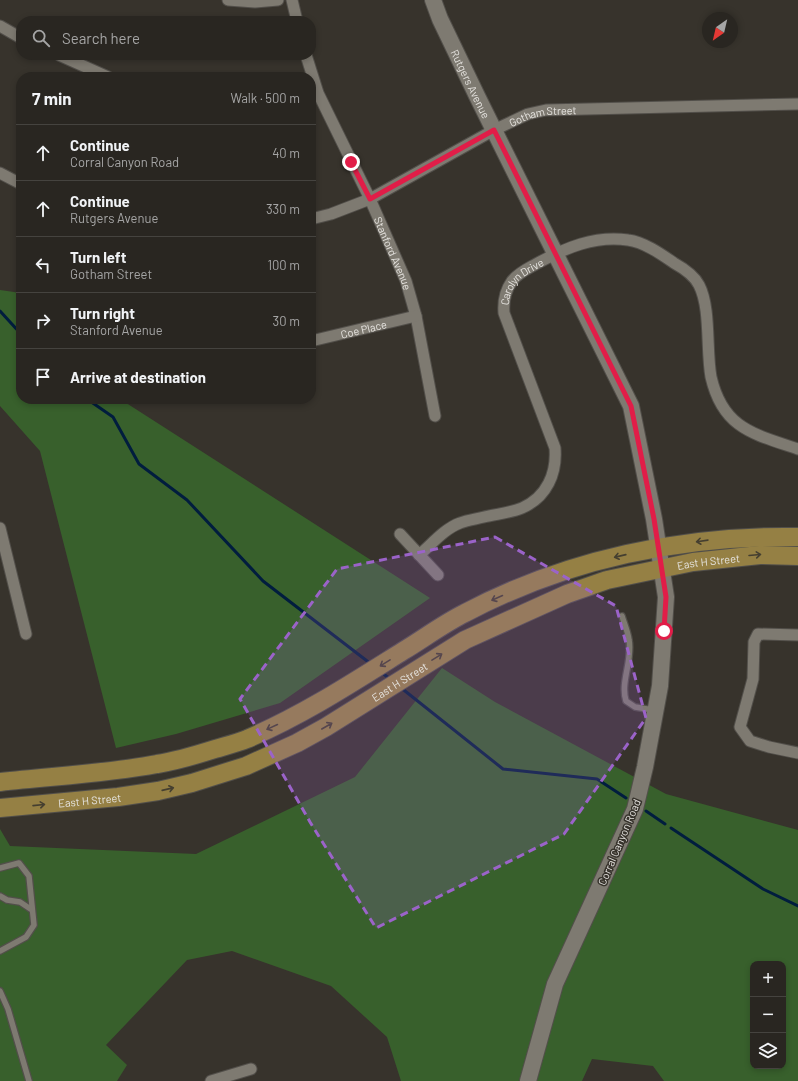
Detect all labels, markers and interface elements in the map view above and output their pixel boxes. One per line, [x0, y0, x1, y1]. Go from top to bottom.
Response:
north arrow [702, 12, 738, 48]
search box [16, 16, 316, 60]
icon: search [30, 27, 52, 49]
text: Search here [62, 29, 140, 47]
street label: Rutgers Avenue [449, 47, 493, 120]
text: 7 min [32, 88, 72, 108]
text: Walk · 500 m [230, 90, 300, 106]
street label: Gotham Street [506, 103, 577, 129]
text: Continue [70, 136, 130, 154]
icon: ahead [32, 142, 54, 164]
text: 40 m [272, 145, 300, 161]
route end [342, 153, 360, 171]
text: Corral Canyon Road [70, 154, 179, 170]
text: Continue [70, 192, 130, 210]
icon: ahead [32, 198, 54, 220]
text: 330 m [266, 201, 300, 217]
text: Rutgers Avenue [70, 210, 158, 226]
street label: Stanford Avenue [372, 214, 415, 291]
text: Turn left [70, 248, 126, 266]
icon: left [32, 254, 54, 276]
street label: Carolyn Drive [497, 255, 546, 306]
text: 100 m [267, 257, 300, 273]
text: Gotham Street [70, 266, 152, 282]
text: Turn right [70, 304, 135, 322]
icon: right [32, 310, 54, 332]
text: 30 m [273, 313, 300, 329]
street label: Coe Place [339, 317, 388, 340]
text: Stanford Avenue [70, 322, 163, 338]
icon: arrive [32, 366, 54, 388]
text: Arrive at destination [70, 368, 206, 386]
one-way arrow [696, 537, 709, 545]
street label: East H Street [676, 551, 740, 572]
one-way arrow [613, 552, 626, 560]
one-way arrow [748, 552, 761, 559]
one-way arrow [491, 595, 503, 602]
route start [655, 622, 673, 640]
one-way arrow [431, 653, 443, 661]
street label: East H Street [369, 659, 430, 703]
one-way arrow [380, 659, 391, 667]
one-way arrow [321, 722, 333, 730]
one-way arrow [266, 724, 278, 731]
one-way arrow [161, 784, 174, 792]
street label: East H Street [58, 790, 122, 809]
street label: Corral Canyon Road [595, 797, 643, 887]
one-way arrow [32, 801, 45, 808]
map controls [750, 961, 786, 1069]
button: + [750, 961, 786, 997]
button: − [750, 997, 786, 1033]
button: layers [750, 1033, 786, 1069]

